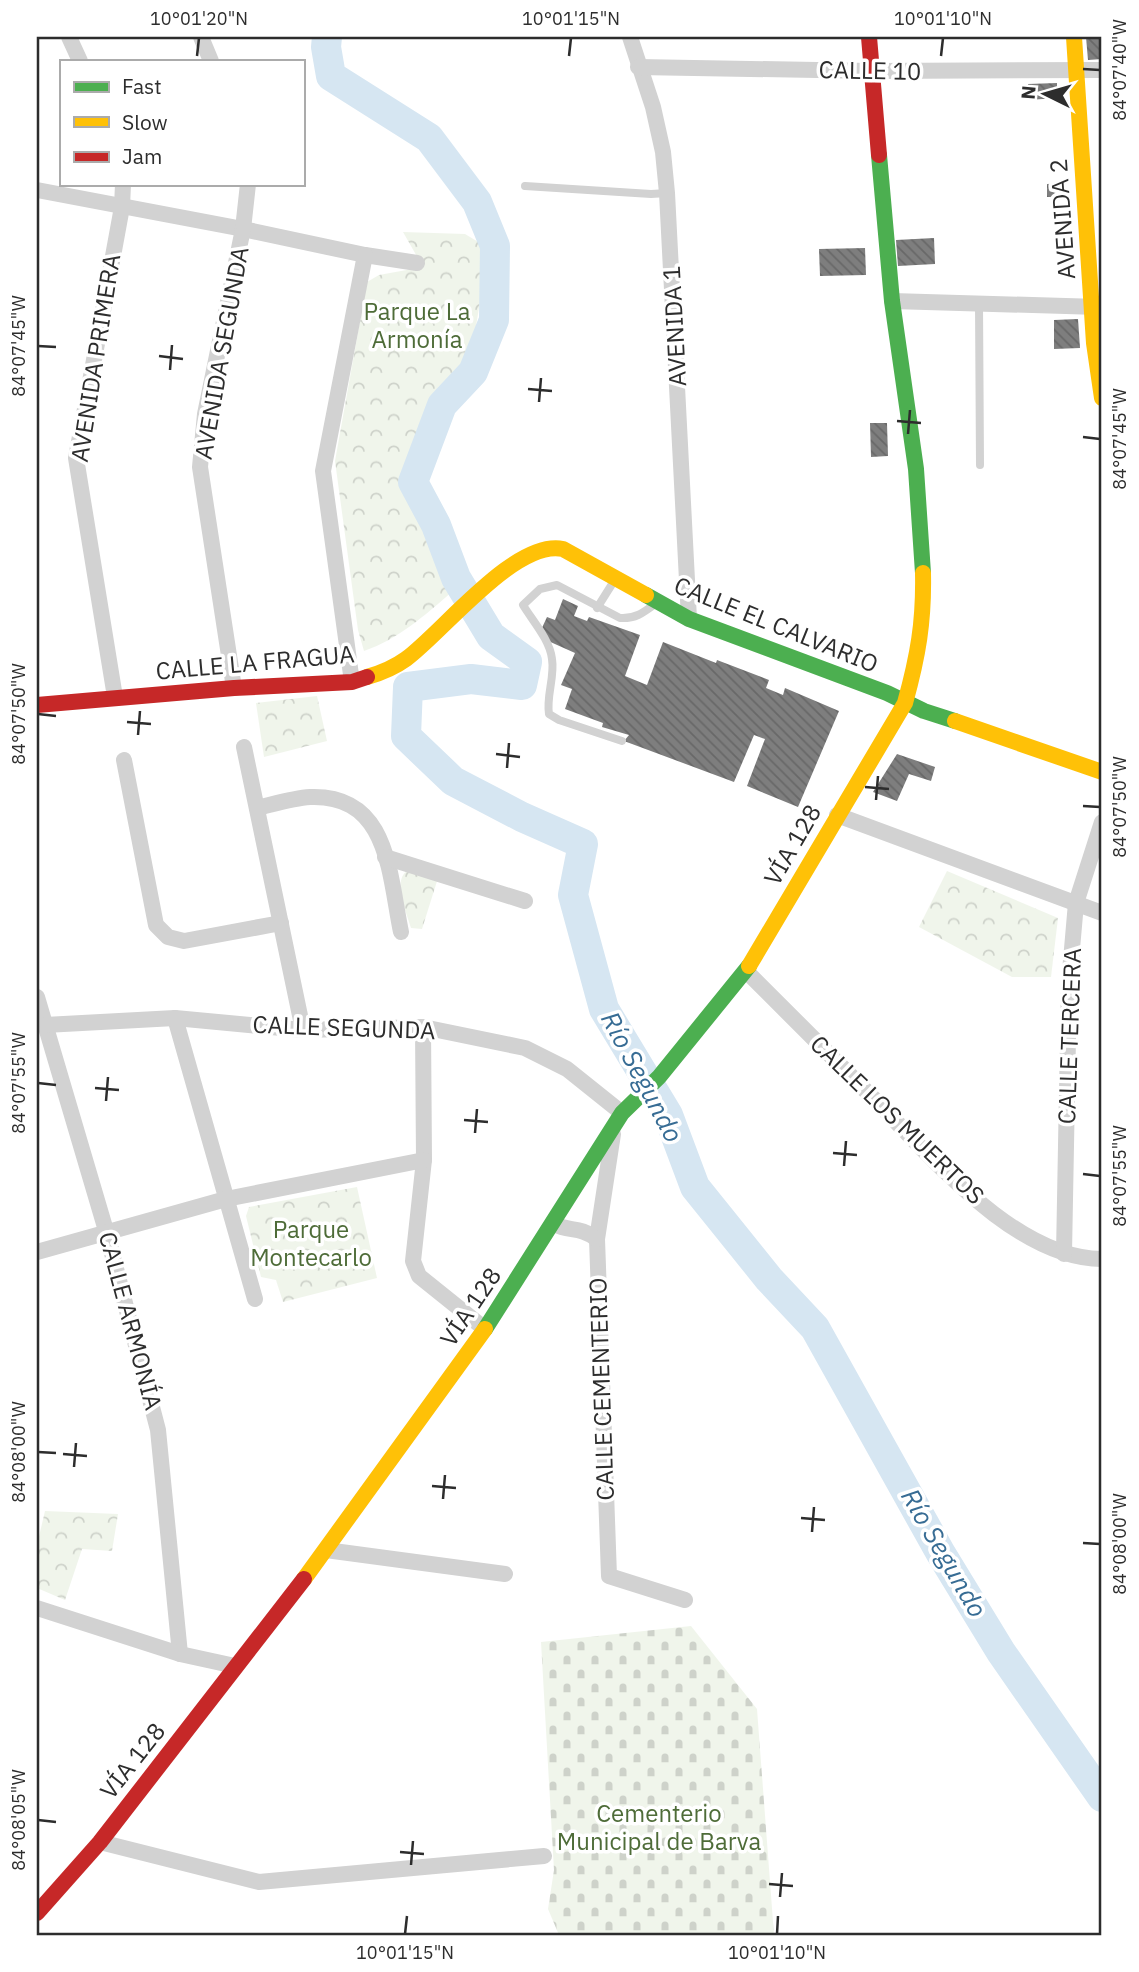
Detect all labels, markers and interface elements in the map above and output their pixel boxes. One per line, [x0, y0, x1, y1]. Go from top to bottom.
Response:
text: 10°01'20"N [150, 7, 248, 30]
text: 10°01'15"N [522, 7, 620, 30]
text: 10°01'10"N [894, 7, 992, 30]
text: 84°07'40"W [1108, 19, 1131, 121]
street label: CALLE 10 [818, 53, 922, 87]
legend [60, 60, 304, 186]
north arrow [1010, 60, 1080, 130]
text: Fast [122, 72, 162, 100]
text: N [1016, 85, 1041, 100]
text: Slow [122, 108, 168, 136]
text: Jam [122, 142, 162, 170]
street label: AVENIDA 2 [1042, 158, 1082, 280]
street label: AVENIDA SEGUNDA [187, 244, 255, 462]
street label: AVENIDA PRIMERA [63, 252, 127, 464]
street label: AVENIDA 1 [655, 265, 693, 387]
text: 84°07'45"W [7, 295, 30, 397]
park label: Parque La Armonía [364, 295, 471, 355]
text: 84°07'45"W [1108, 388, 1131, 490]
street label: CALLE EL CALVARIO [670, 569, 883, 680]
street label: CALLE LA FRAGUA [154, 637, 356, 687]
text: 84°07'50"W [7, 663, 30, 765]
text: 84°07'50"W [1108, 756, 1131, 858]
street label: VÍA 128 [756, 798, 828, 891]
street label: CALLE TERCERA [1050, 947, 1088, 1125]
water label: Río Segundo [594, 1005, 692, 1148]
street label: CALLE SEGUNDA [252, 1008, 436, 1046]
street label: CALLE LOS MUERTOS [804, 1028, 992, 1211]
text: 84°07'55"W [7, 1032, 30, 1134]
text: 84°07'55"W [1108, 1125, 1131, 1227]
park label: Parque Montecarlo [250, 1213, 372, 1273]
street label: CALLE ARMONÍA [92, 1228, 170, 1413]
street label: VÍA 128 [432, 1261, 508, 1352]
street label: CALLE CEMENTERIO [581, 1277, 621, 1501]
text: 84°08'00"W [7, 1401, 30, 1503]
water label: Río Segundo [894, 1482, 996, 1623]
text: 84°08'00"W [1108, 1493, 1131, 1595]
street label: VÍA 128 [92, 1716, 172, 1805]
text: 84°08'05"W [7, 1769, 30, 1871]
park label: Cementerio Municipal de Barva [557, 1797, 761, 1857]
text: 10°01'15"N [356, 1941, 454, 1964]
text: 10°01'10"N [728, 1941, 826, 1964]

